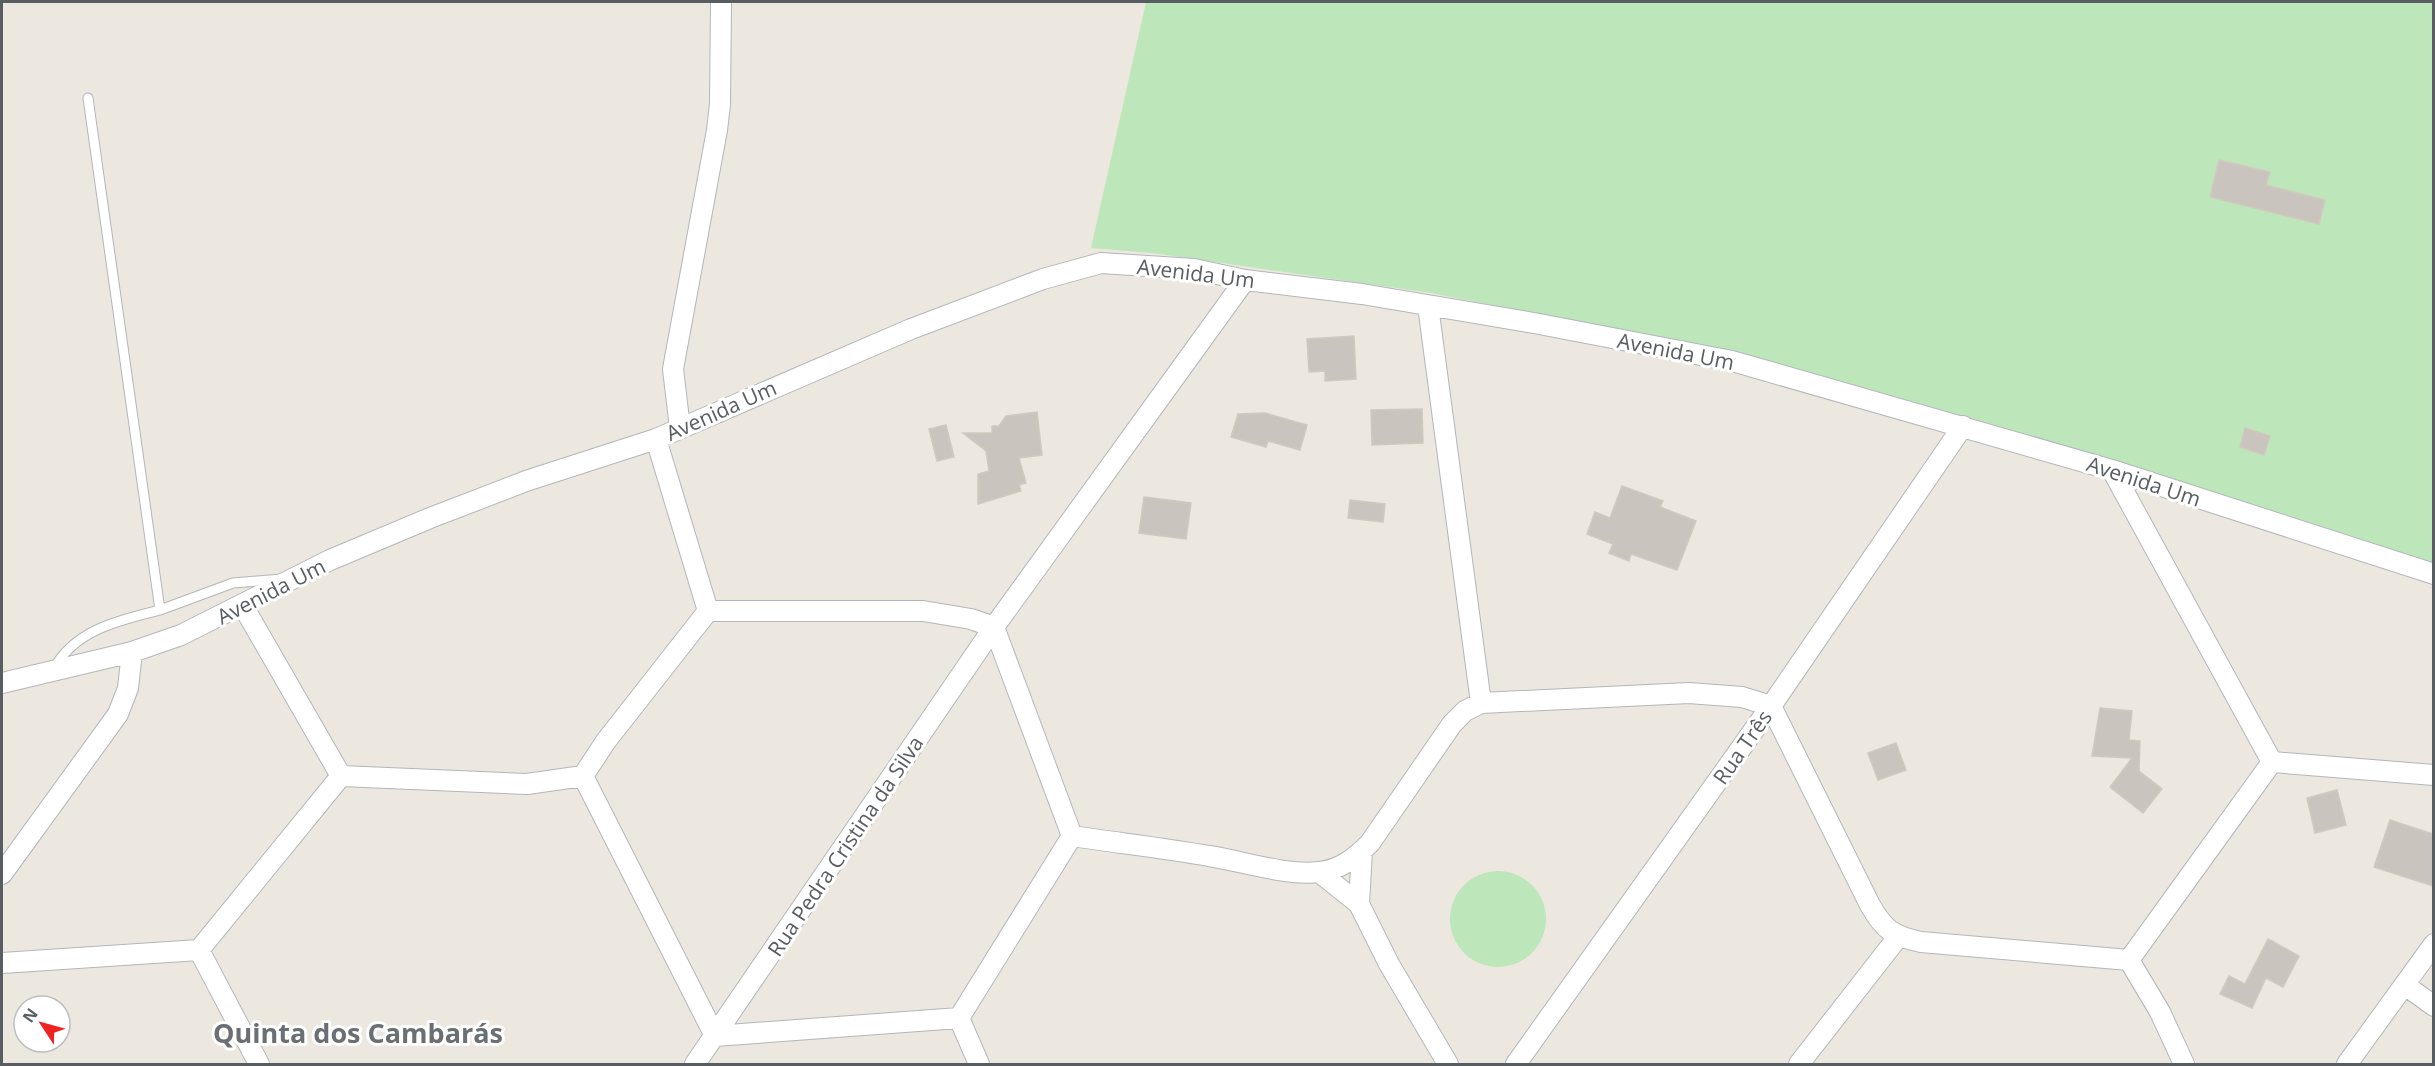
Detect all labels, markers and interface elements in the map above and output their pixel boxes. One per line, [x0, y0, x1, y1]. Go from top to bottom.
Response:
street label: Avenida Um [1136, 252, 1256, 294]
street label: Avenida Um [1615, 326, 1737, 376]
street label: Avenida Um [661, 373, 781, 447]
street label: Avenida Um [2083, 449, 2205, 513]
street label: Avenida Um [212, 552, 330, 630]
street label: Rua Três [1706, 704, 1778, 790]
street label: Rua Pedra Cristina da Silva [761, 730, 929, 962]
north arrow [12, 994, 72, 1054]
text: N [17, 1003, 43, 1027]
district label: Quinta dos Cambarás [213, 1014, 503, 1051]

